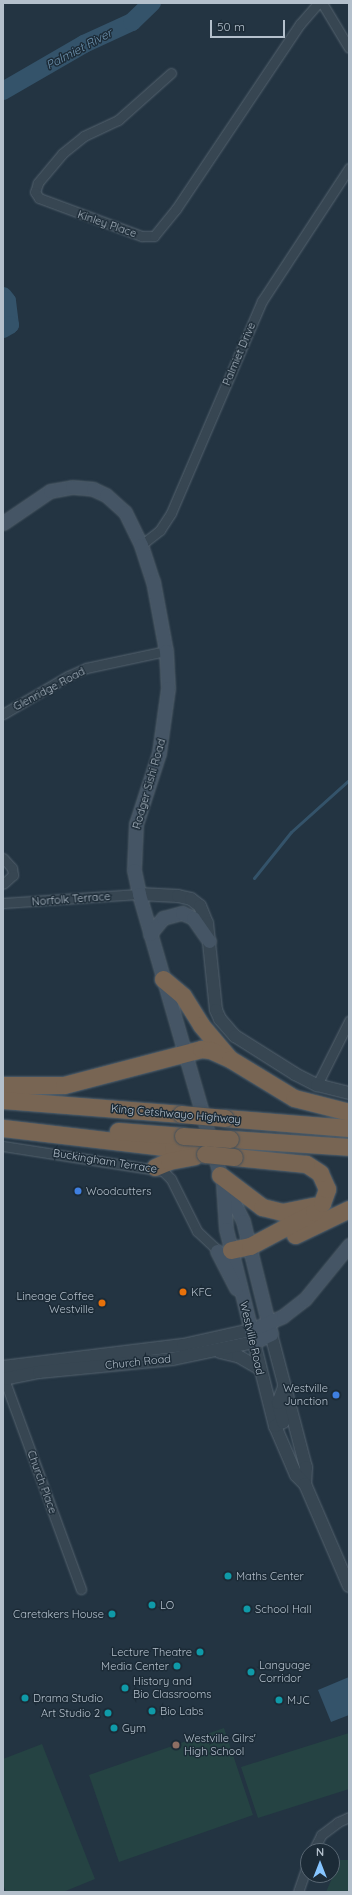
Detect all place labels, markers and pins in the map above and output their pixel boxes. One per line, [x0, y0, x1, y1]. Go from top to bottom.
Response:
place label: Woodcutters [86, 1184, 151, 1198]
marker: Woodcutters [73, 1186, 83, 1196]
place label: KFC [191, 1285, 212, 1299]
marker: KFC [178, 1287, 188, 1297]
place label: Lineage Coffee Westville [16, 1290, 94, 1316]
marker: Lineage Coffee Westville [97, 1298, 107, 1308]
place label: Westville Junction [283, 1382, 328, 1408]
marker: Westville Junction [331, 1390, 341, 1400]
place label: Maths Center [236, 1569, 304, 1583]
marker: Maths Center [223, 1571, 233, 1581]
place label: LO [160, 1598, 174, 1612]
marker: LO [147, 1600, 157, 1610]
place label: School Hall [255, 1602, 312, 1616]
marker: School Hall [242, 1604, 252, 1614]
place label: Caretakers House [13, 1607, 104, 1621]
marker: Caretakers House [107, 1609, 117, 1619]
place label: Lecture Theatre [111, 1645, 192, 1659]
marker: Lecture Theatre [195, 1647, 205, 1657]
place label: Media Center [101, 1659, 169, 1673]
place label: Language Corridor [259, 1659, 310, 1685]
marker: Media Center [172, 1661, 182, 1671]
marker: Language Corridor [246, 1667, 256, 1677]
place label: History and Bio Classrooms [133, 1675, 211, 1701]
marker: History and Bio Classrooms [120, 1683, 130, 1693]
place label: Drama Studio [33, 1691, 103, 1705]
marker: Drama Studio [20, 1693, 30, 1703]
place label: MJC [287, 1693, 310, 1707]
marker: MJC [274, 1695, 284, 1705]
place label: Bio Labs [160, 1704, 204, 1718]
place label: Art Studio 2 [41, 1706, 100, 1720]
marker: Bio Labs [147, 1706, 157, 1716]
marker: Art Studio 2 [103, 1708, 113, 1718]
place label: Gym [122, 1721, 146, 1735]
marker: Gym [109, 1723, 119, 1733]
place label: Westville Gilrs' High School [184, 1732, 256, 1758]
marker: Westville Gilrs' High School [171, 1740, 181, 1750]

